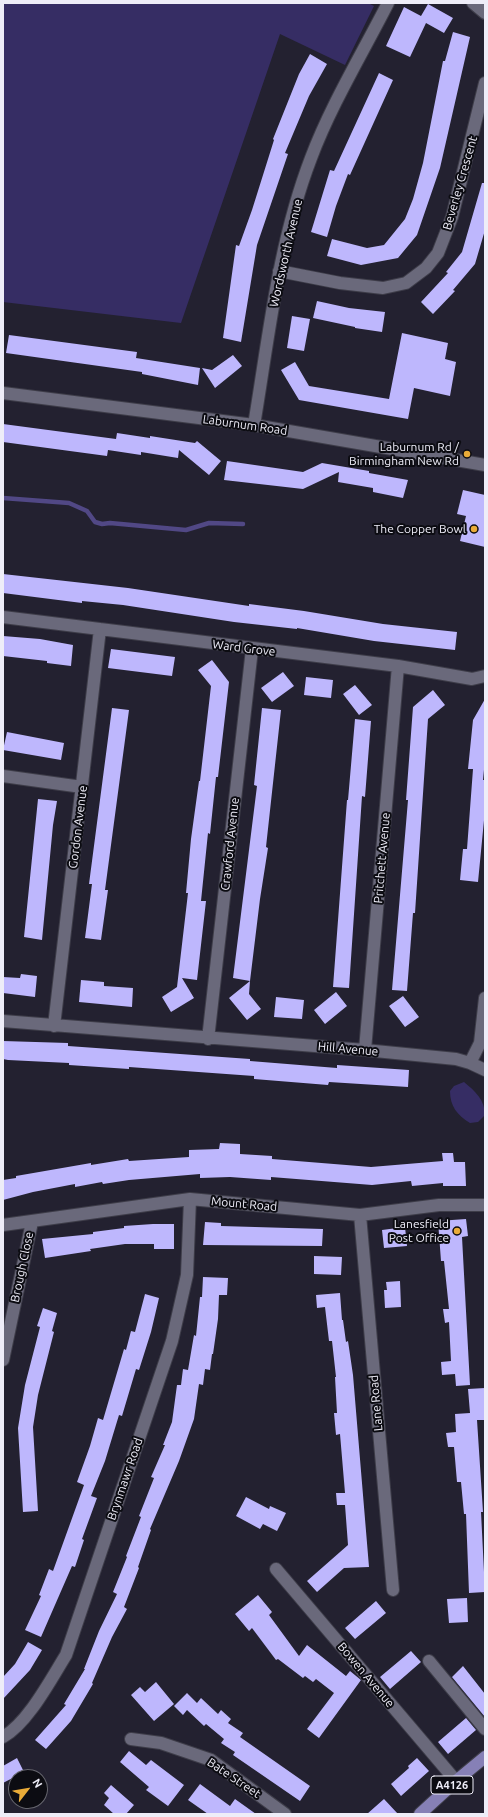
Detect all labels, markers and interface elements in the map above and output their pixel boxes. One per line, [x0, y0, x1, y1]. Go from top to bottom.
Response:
street label: Beverley Crescent [440, 134, 480, 232]
street label: Wordsworth Avenue [267, 198, 305, 308]
street label: Laburnum Road [202, 412, 288, 438]
place label: Laburnum Rd / Birmingham New Rd [349, 440, 459, 468]
marker: Laburnum Rd / Birmingham New Rd [462, 449, 472, 459]
place label: The Copper Bowl [374, 522, 466, 536]
marker: The Copper Bowl [469, 524, 479, 534]
street label: Ward Grove [212, 637, 276, 659]
street label: Gordon Avenue [66, 785, 90, 869]
street label: Crawford Avenue [218, 797, 242, 891]
street label: Pritchett Avenue [371, 812, 393, 904]
street label: Hill Avenue [317, 1039, 379, 1059]
street label: Mount Road [210, 1194, 278, 1214]
place label: Lanesfield Post Office [389, 1217, 449, 1245]
marker: Lanesfield Post Office [452, 1226, 462, 1236]
street label: Brough Close [7, 1230, 37, 1304]
street label: Lane Road [366, 1374, 386, 1432]
street label: Brynmawr Road [104, 1436, 146, 1522]
street label: Bowen Avenue [335, 1640, 397, 1710]
street label: Bate Street [205, 1755, 263, 1801]
north arrow [8, 1769, 48, 1809]
road number: A4126 [431, 1776, 473, 1794]
text: N [30, 1777, 45, 1790]

